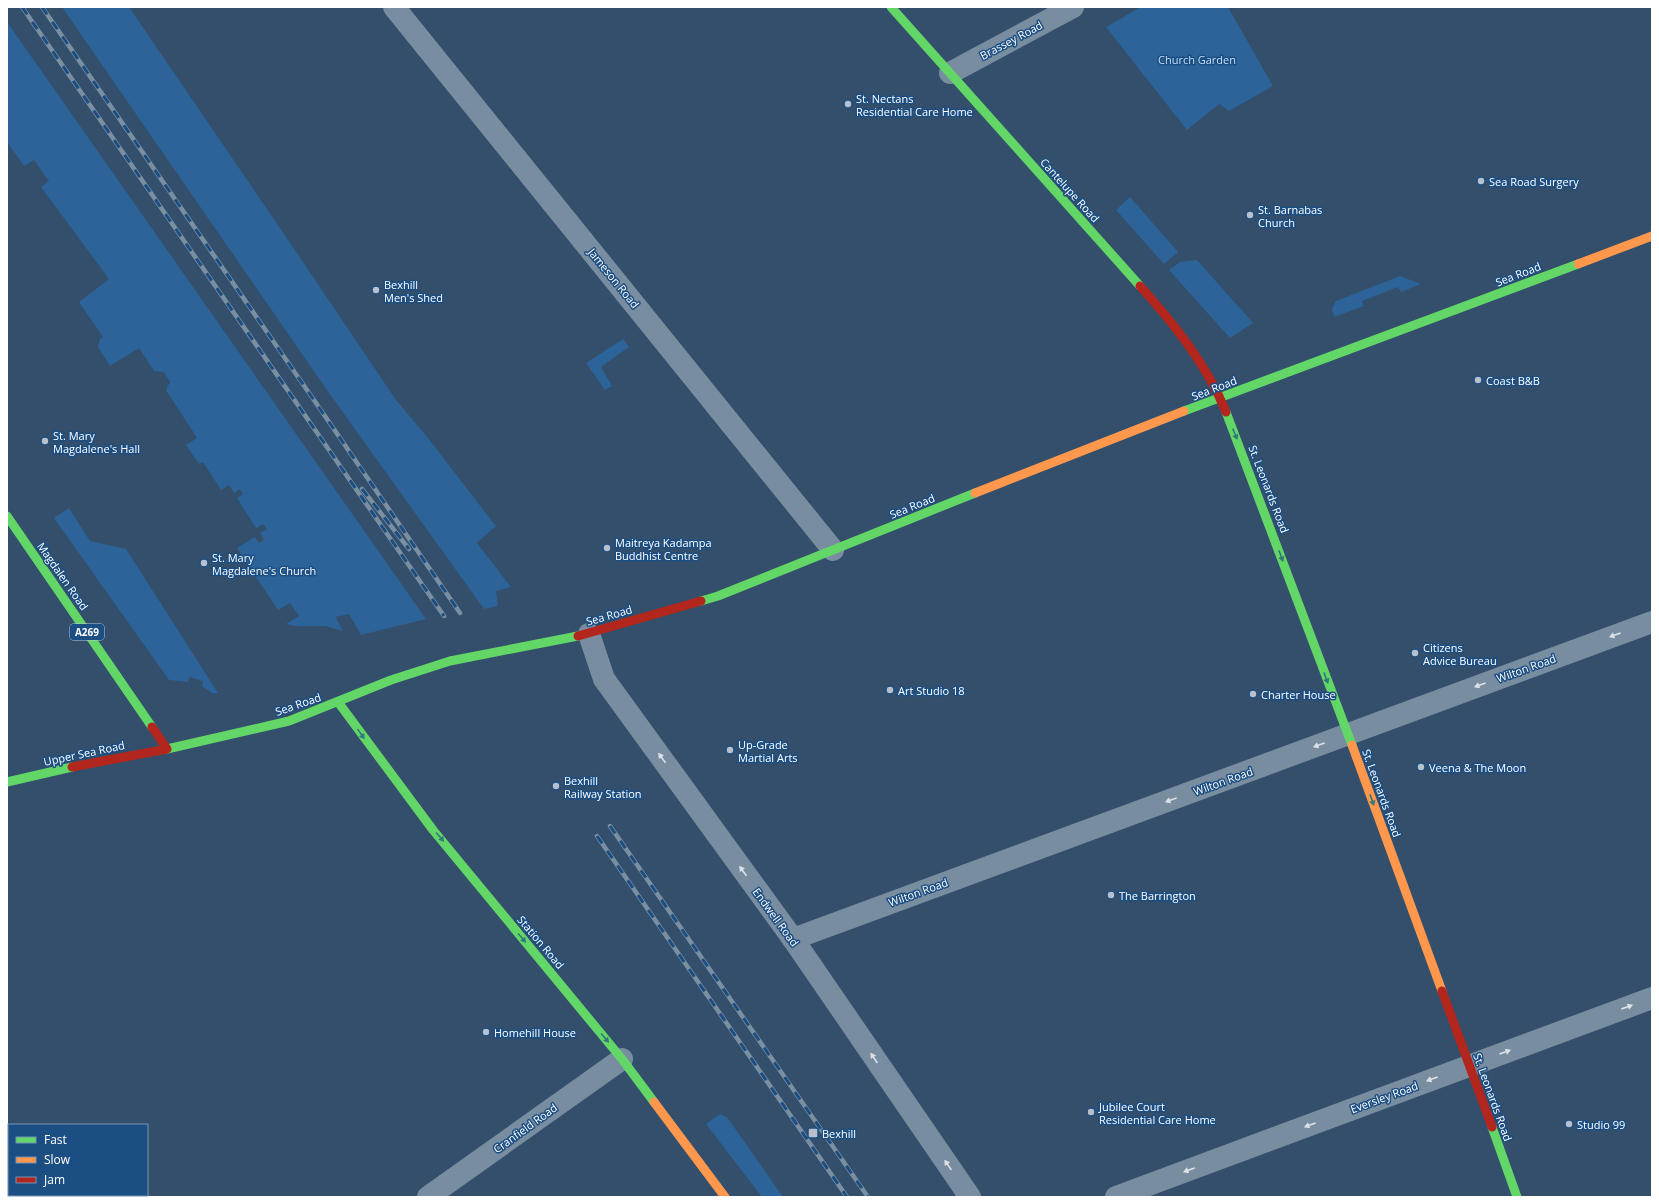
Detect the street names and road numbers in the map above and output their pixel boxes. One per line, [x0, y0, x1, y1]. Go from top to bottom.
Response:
street label: Brassey Road [977, 17, 1045, 63]
street label: Cantelupe Road [1037, 155, 1103, 225]
street label: Jameson Road [585, 244, 643, 311]
street label: Sea Road [1493, 258, 1543, 290]
street label: Sea Road [1189, 372, 1239, 404]
street label: St. Leonards Road [1245, 443, 1293, 535]
street label: Sea Road [887, 490, 937, 522]
street label: Magdalen Road [34, 539, 92, 613]
street label: Sea Road [584, 601, 634, 629]
road number: A269 [70, 624, 104, 640]
street label: Wilton Road [1494, 650, 1558, 686]
street label: Sea Road [273, 689, 323, 719]
street label: Upper Sea Road [42, 737, 126, 769]
street label: St. Leonards Road [1359, 747, 1405, 839]
street label: Wilton Road [1191, 763, 1255, 799]
street label: Wilton Road [886, 874, 950, 910]
street label: Endwell Road [750, 885, 802, 949]
street label: Station Road [514, 912, 568, 972]
street label: St. Leonards Road [1470, 1051, 1516, 1143]
street label: Eversley Road [1348, 1078, 1420, 1116]
street label: Cranfield Road [490, 1100, 560, 1156]

